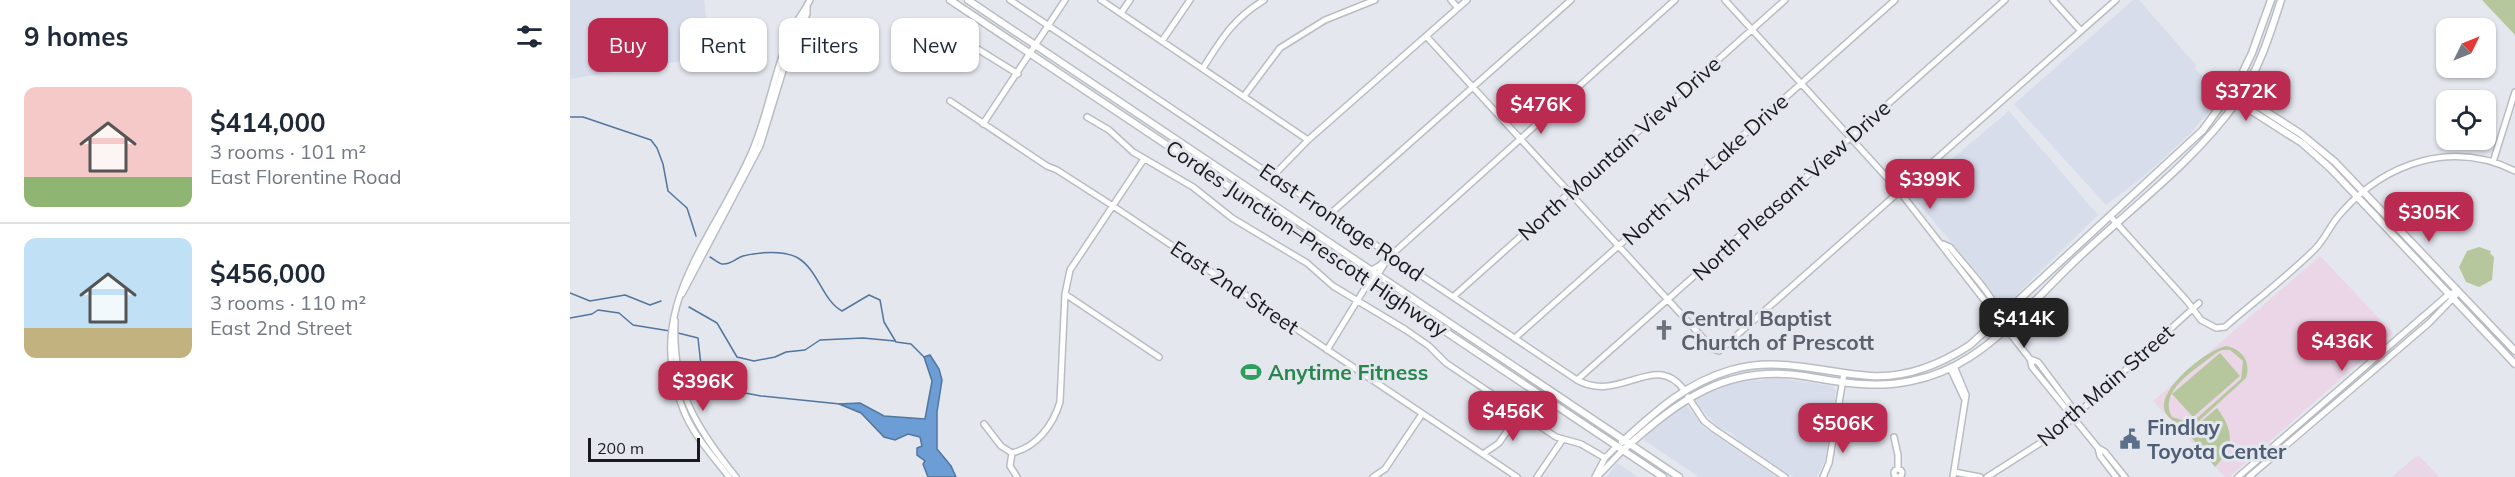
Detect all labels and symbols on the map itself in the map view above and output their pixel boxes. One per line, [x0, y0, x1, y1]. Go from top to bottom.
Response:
north arrow [2436, 18, 2496, 78]
street label: North Mountain View Drive [1512, 50, 1726, 246]
pin: $372K [2204, 71, 2288, 122]
pin: $476K [1499, 84, 1583, 135]
street label: North Lynx Lake Drive [1617, 88, 1793, 250]
street label: North Pleasant View Drive [1687, 94, 1895, 286]
street label: Cordes Junction–Prescott Highway [1161, 134, 1453, 342]
street label: East Frontage Road [1255, 157, 1429, 287]
pin: $399K [1888, 159, 1972, 210]
pin: $305K [2387, 192, 2471, 243]
street label: East 2nd Street [1166, 235, 1304, 339]
pin: $414K [1982, 298, 2066, 349]
place label: Central Baptist Churtch of Prescott [1681, 305, 1874, 355]
church icon: Central Baptist Churtch of Prescott [1652, 318, 1676, 342]
street label: North Main Street [2031, 319, 2179, 451]
pin: $436K [2300, 321, 2384, 372]
place label: Anytime Fitness [1268, 359, 1428, 385]
sports icon: Anytime Fitness [1239, 360, 1263, 384]
pin: $396K [661, 361, 745, 412]
pin: $456K [1471, 391, 1555, 442]
pin: $506K [1801, 403, 1885, 454]
place label: Findlay Toyota Center [2147, 414, 2287, 464]
public building icon: Findlay Toyota Center [2118, 427, 2142, 451]
scale bar [588, 435, 700, 462]

